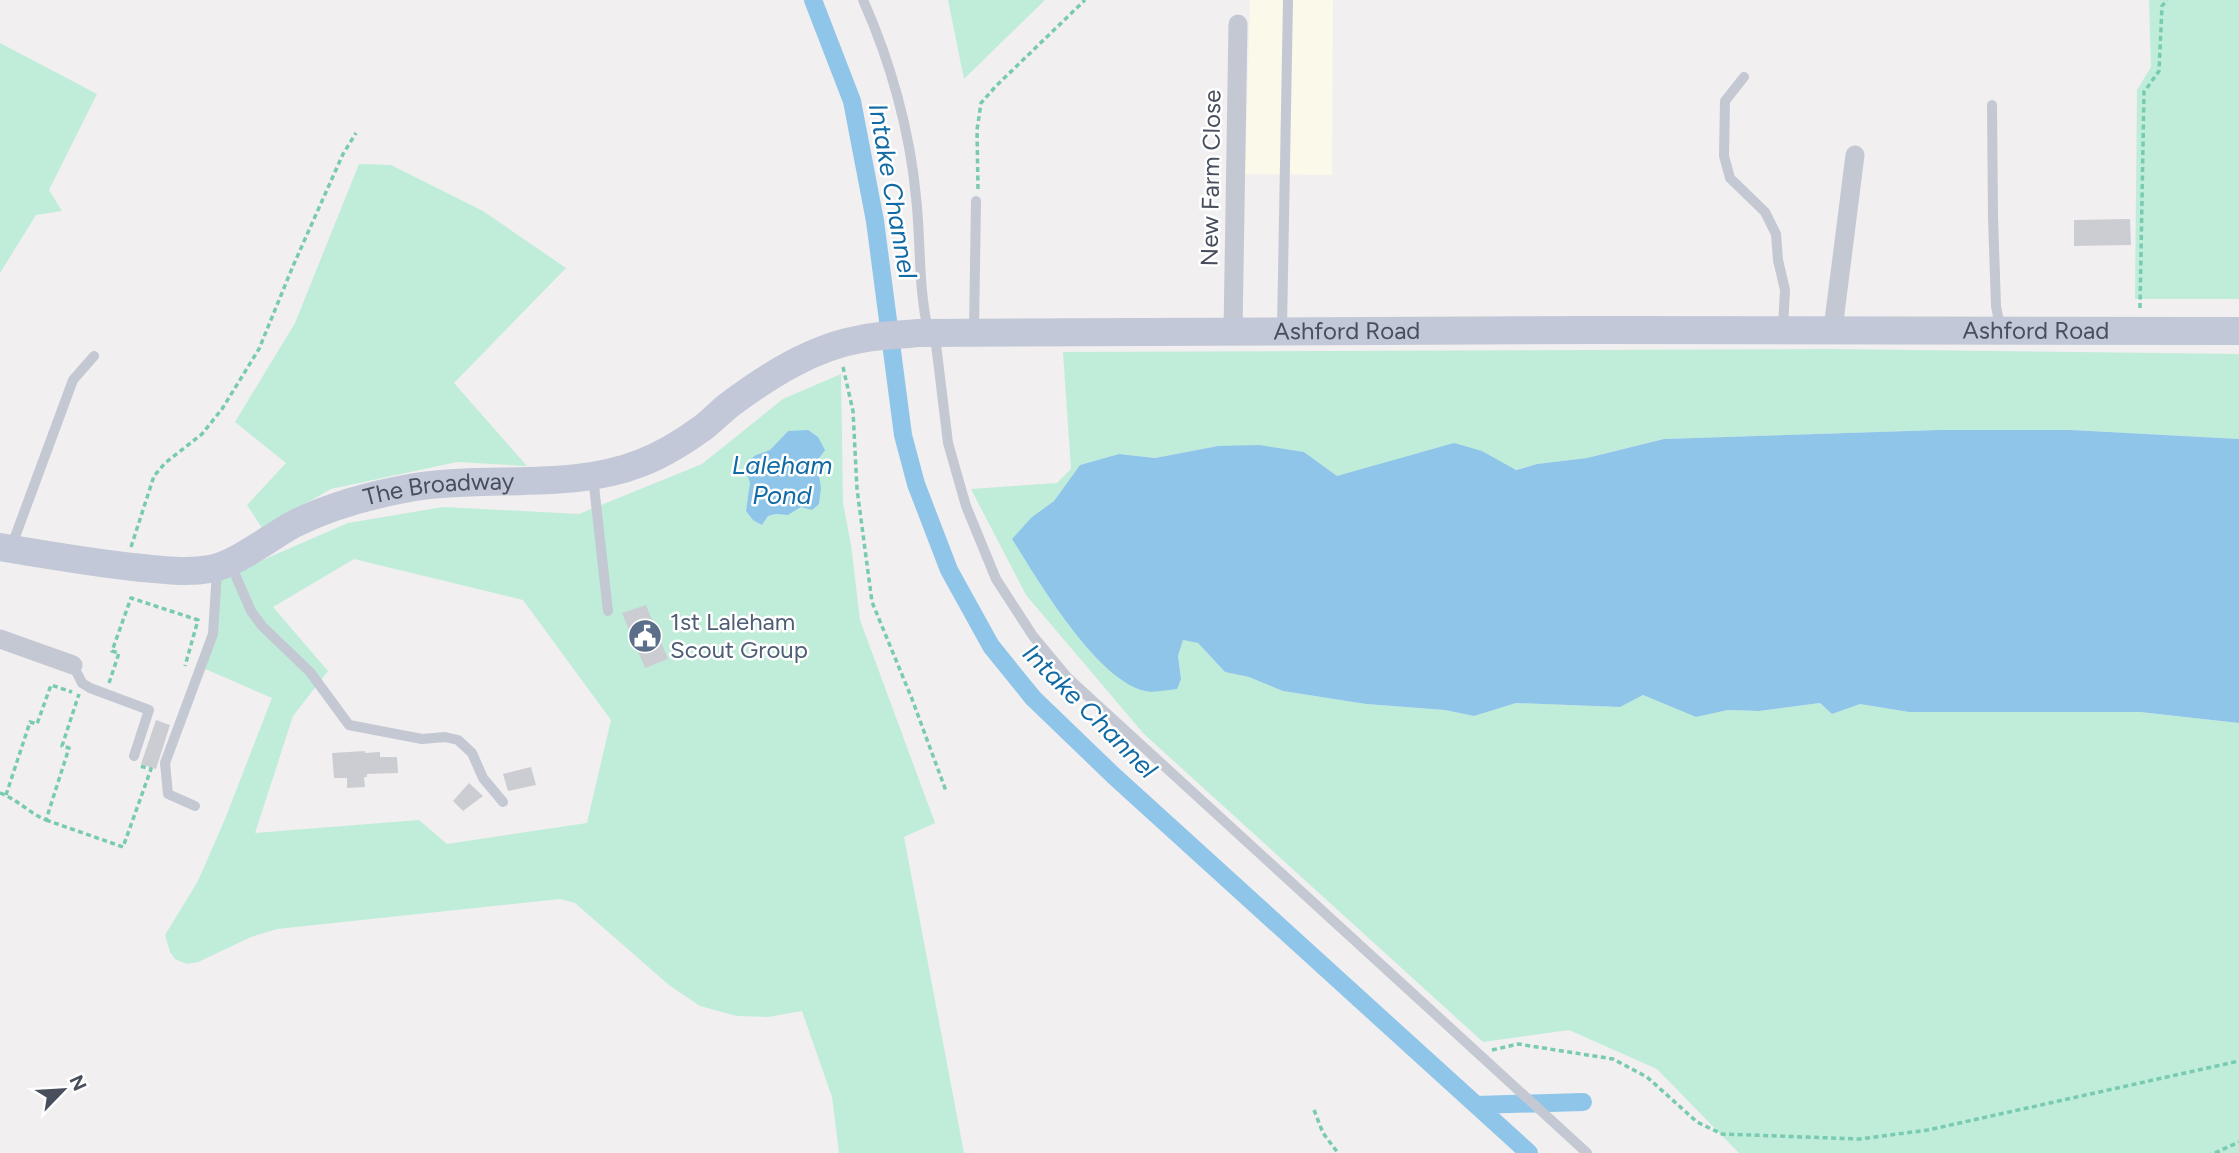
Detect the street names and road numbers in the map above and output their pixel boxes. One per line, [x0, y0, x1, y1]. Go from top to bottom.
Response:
street label: New Farm Close [1194, 90, 1227, 266]
street label: Ashford Road [1273, 316, 1420, 345]
street label: Ashford Road [1962, 316, 2109, 345]
street label: The Broadway [360, 466, 515, 512]

